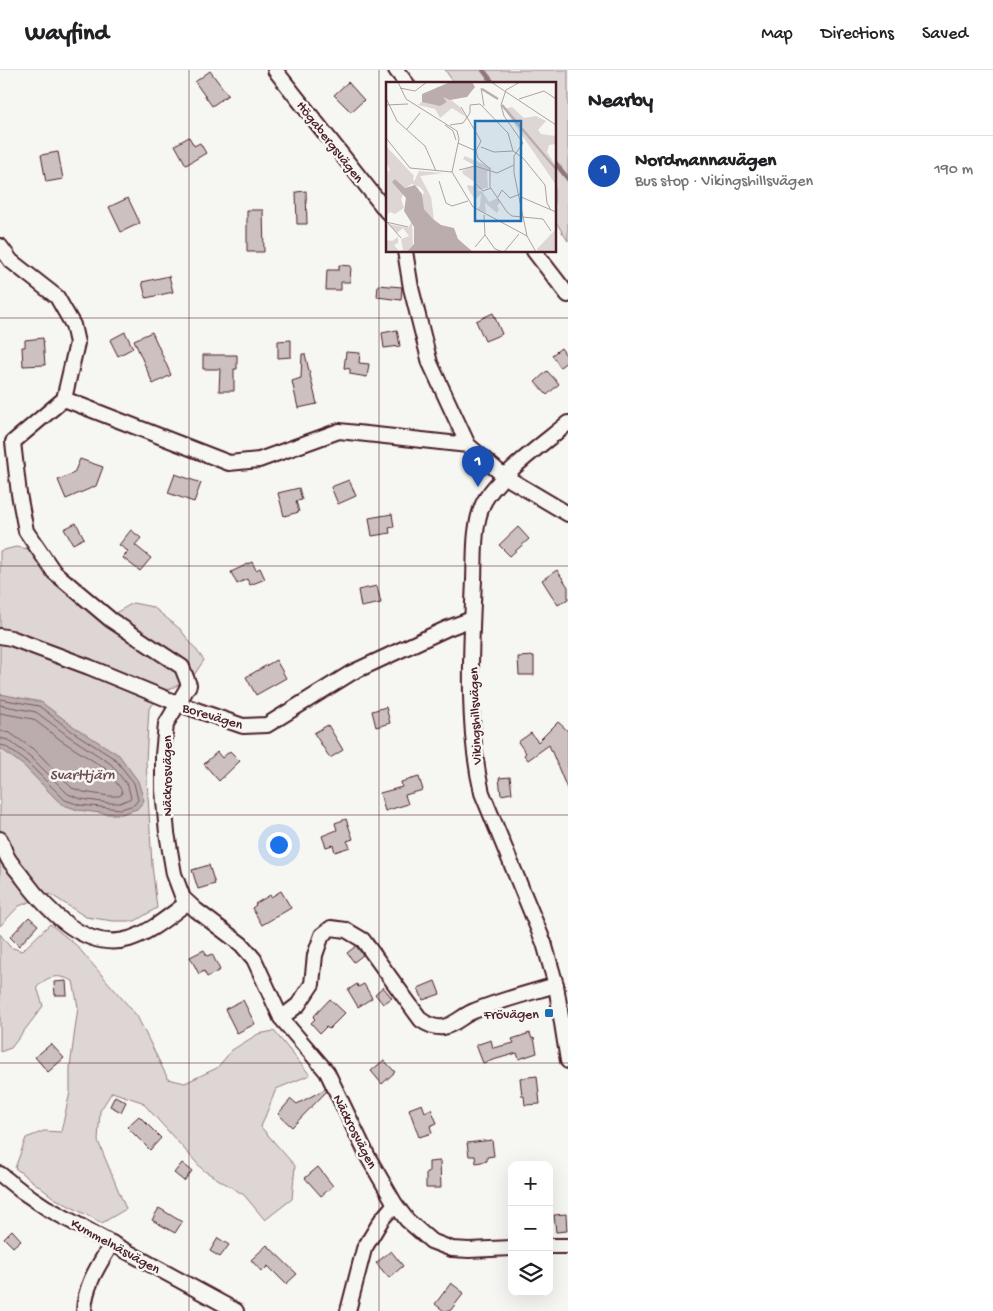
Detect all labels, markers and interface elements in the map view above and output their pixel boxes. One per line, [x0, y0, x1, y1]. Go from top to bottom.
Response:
text: Wayfind [25, 20, 109, 49]
text: Map [761, 24, 793, 45]
text: Directions [821, 24, 894, 45]
text: Saved [922, 24, 968, 45]
inset map [386, 82, 556, 252]
text: Nearby [588, 90, 653, 115]
street label: Högabergsvägen [292, 98, 367, 187]
text: Nordmannavägen [635, 150, 776, 173]
text: 1 [601, 161, 607, 180]
text: 190 m [934, 161, 973, 180]
text: Bus stop · Vikingshillsvägen [635, 173, 813, 192]
pin: 1 [462, 446, 494, 487]
street label: Vikingshillsvägen [466, 667, 487, 766]
street label: Borevägen [179, 700, 245, 735]
street label: Näckrosvägen [160, 735, 177, 817]
water label: Svarttjärn [50, 767, 115, 785]
your location [266, 832, 292, 858]
place label: Frövägen [483, 1007, 539, 1024]
marker: Frövägen [543, 1007, 555, 1019]
street label: Näckrosvägen [328, 1092, 380, 1172]
map controls [508, 1161, 553, 1296]
button: + [508, 1161, 553, 1206]
button: − [508, 1206, 553, 1251]
street label: Kummelnäsvägen [67, 1216, 163, 1279]
button: layers [508, 1251, 553, 1296]

